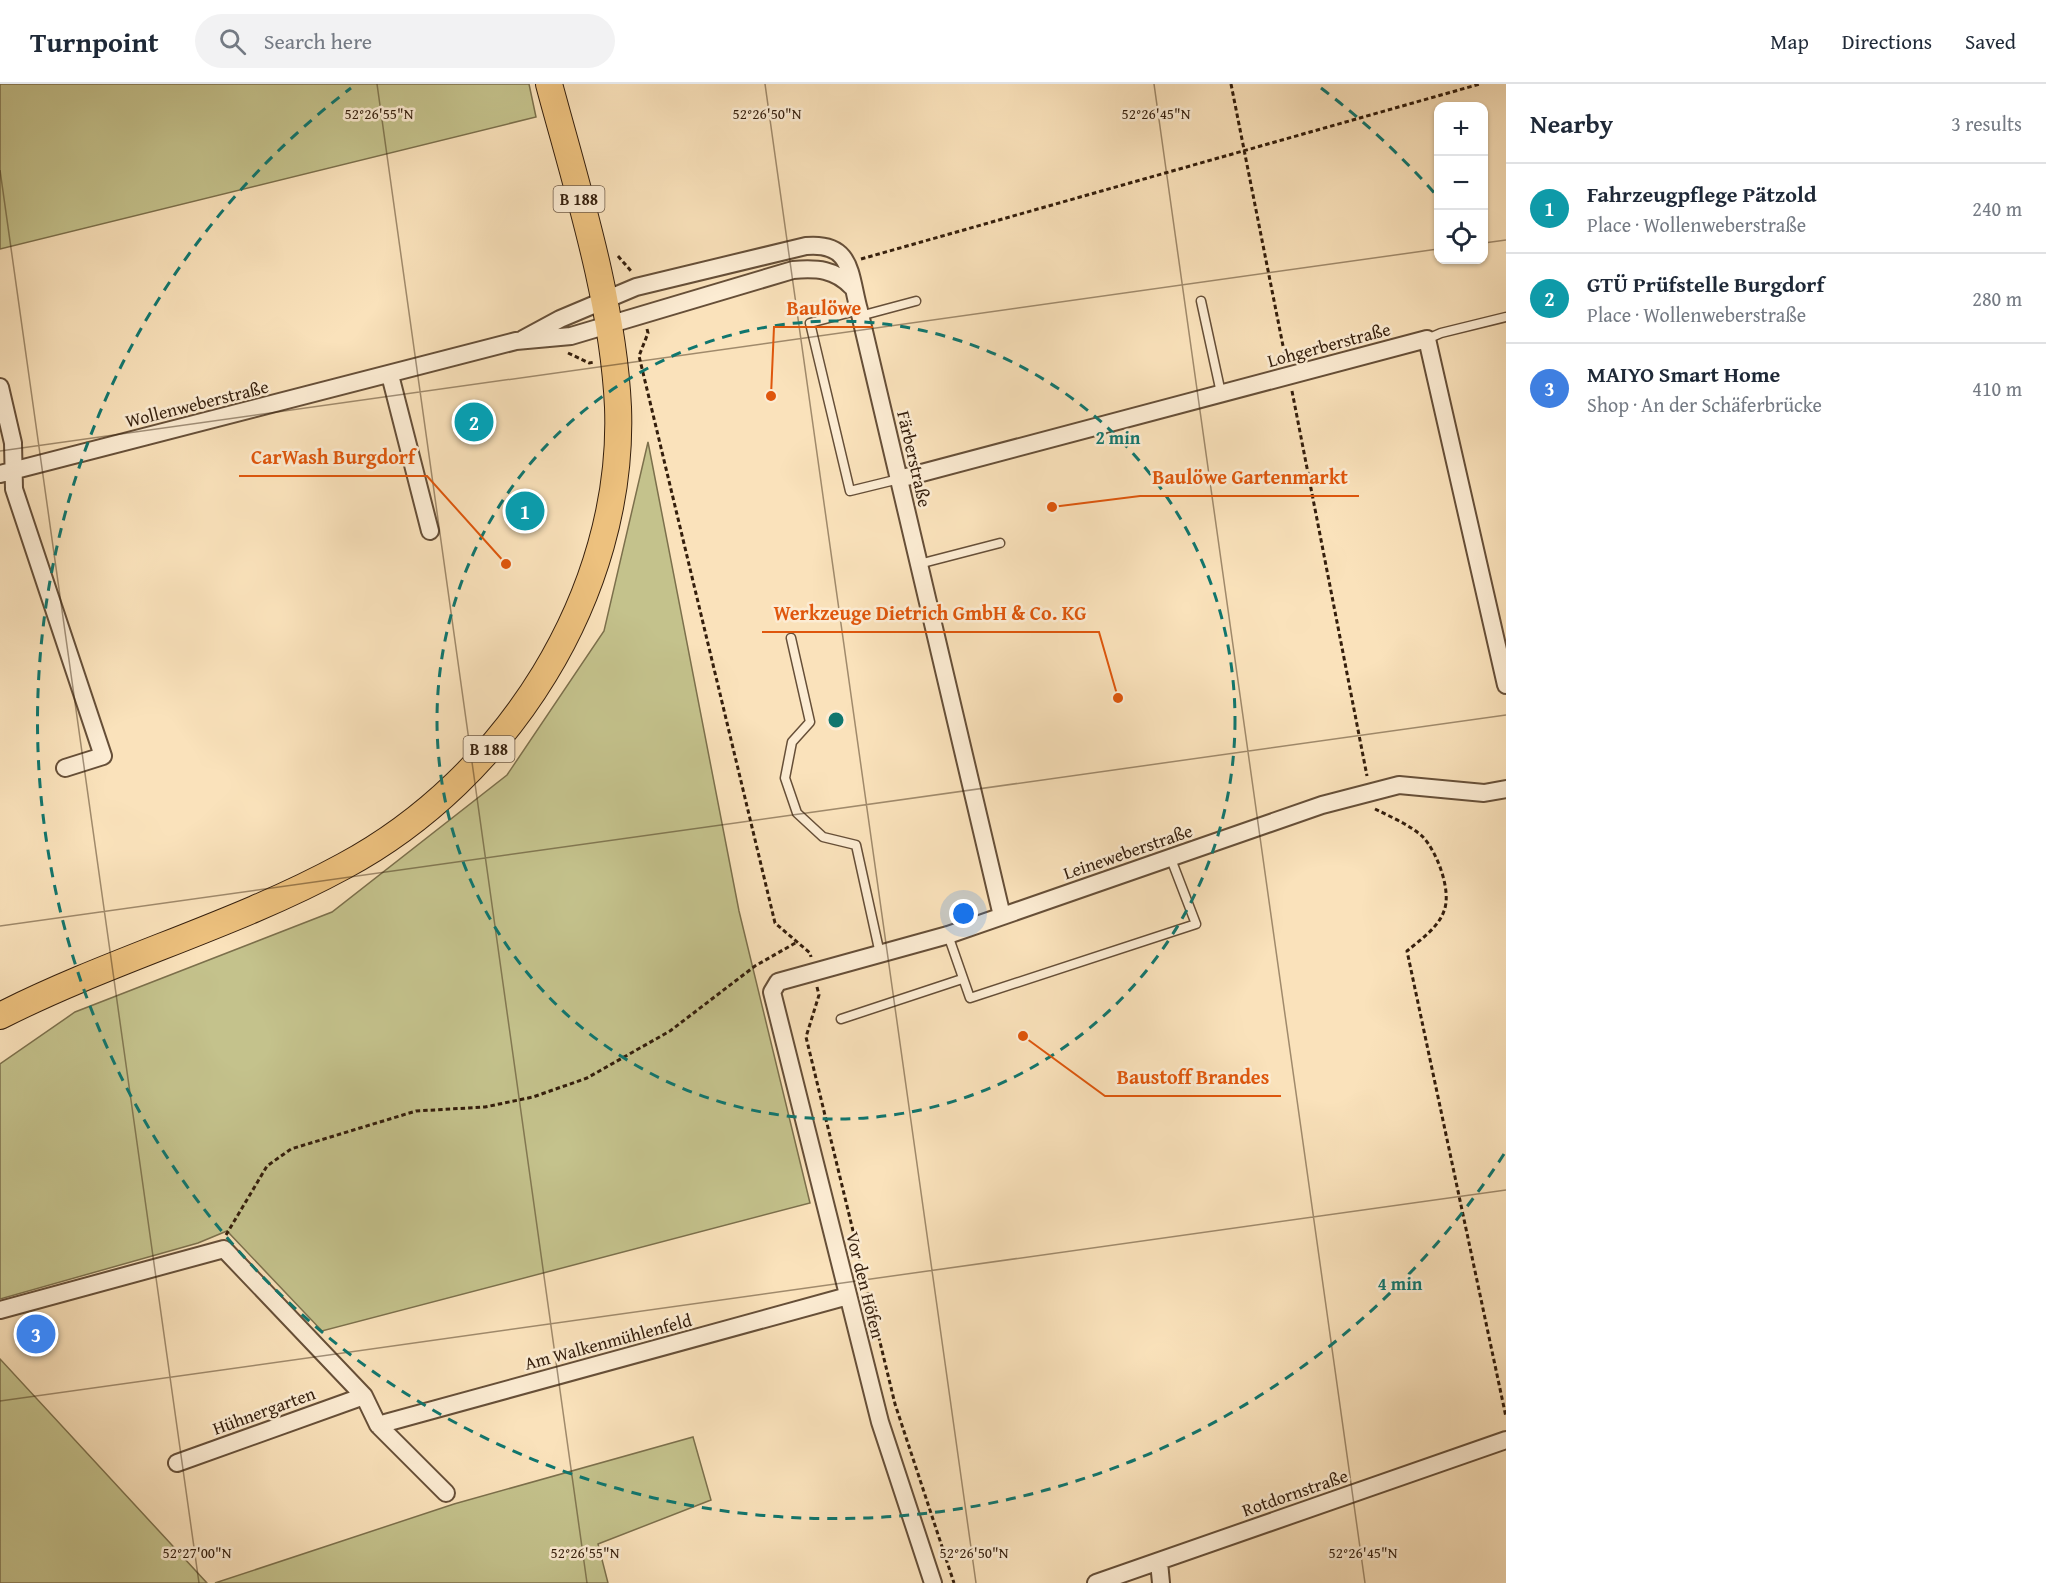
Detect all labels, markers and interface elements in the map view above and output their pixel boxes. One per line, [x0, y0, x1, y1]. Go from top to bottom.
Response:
search box [195, 14, 615, 68]
text: Turnpoint [30, 21, 159, 62]
icon: search [216, 25, 249, 58]
text: Search here [264, 25, 372, 57]
text: Map [1770, 26, 1809, 57]
text: Directions [1842, 26, 1932, 57]
text: Saved [1965, 26, 2016, 57]
map controls [1434, 102, 1488, 264]
button: + [1434, 102, 1488, 156]
text: 52°26'55"N [345, 103, 414, 124]
text: 52°26'50"N [733, 103, 802, 124]
text: 52°26'45"N [1122, 103, 1191, 124]
text: Nearby [1530, 104, 1613, 143]
text: 3 results [1951, 109, 2022, 138]
button: − [1434, 156, 1488, 210]
text: Fahrzeugpflege Pätzold [1587, 178, 1817, 210]
road number: B 188 [554, 186, 604, 212]
text: 1 [1544, 194, 1555, 223]
text: 240 m [1972, 194, 2022, 223]
button: locate [1434, 210, 1488, 264]
text: Place · Wollenweberstraße [1587, 210, 1806, 239]
text: GTÜ Prüfstelle Burgdorf [1587, 268, 1824, 300]
text: 2 [1544, 284, 1555, 313]
text: 280 m [1972, 284, 2022, 313]
callout: Baulöwe [774, 289, 873, 327]
text: Baulöwe [787, 293, 862, 322]
text: Place · Wollenweberstraße [1587, 300, 1806, 329]
street label: Lohgerberstraße [1264, 315, 1393, 374]
text: MAIYO Smart Home [1587, 358, 1780, 390]
street label: Wollenweberstraße [122, 373, 271, 434]
text: 3 [1544, 374, 1555, 403]
text: 410 m [1972, 374, 2022, 403]
text: Shop · An der Schäferbrücke [1587, 390, 1822, 419]
pin: 2 [454, 400, 494, 444]
street label: Färberstraße [890, 408, 939, 510]
text: 2 min [1096, 424, 1141, 451]
callout: CarWash Burgdorf [239, 438, 427, 476]
text: CarWash Burgdorf [251, 442, 417, 471]
callout: Baulöwe Gartenmarkt [1140, 458, 1359, 496]
text: Baulöwe Gartenmarkt [1152, 462, 1348, 491]
pin: 1 [506, 488, 544, 534]
callout: Werkzeuge Dietrich GmbH & Co. KG [762, 594, 1099, 632]
text: Werkzeuge Dietrich GmbH & Co. KG [773, 598, 1087, 627]
centre of rings [826, 710, 846, 730]
road number: B 188 [464, 736, 514, 762]
street label: Leineweberstraße [1060, 817, 1196, 886]
your location [949, 899, 978, 928]
callout: Baustoff Brandes [1105, 1058, 1281, 1096]
text: Baustoff Brandes [1117, 1062, 1269, 1091]
street label: Vor den Höfen [839, 1229, 892, 1341]
text: 4 min [1378, 1270, 1423, 1297]
street label: Am Walkenmühlenfeld [521, 1306, 695, 1377]
pin: 3 [16, 1312, 56, 1356]
street label: Hühnergarten [209, 1379, 319, 1442]
street label: Rotdornstraße [1238, 1462, 1351, 1523]
text: 52°27'00"N [163, 1542, 232, 1563]
text: 52°26'55"N [551, 1542, 620, 1563]
text: 52°26'50"N [940, 1542, 1009, 1563]
text: 52°26'45"N [1329, 1542, 1398, 1563]

